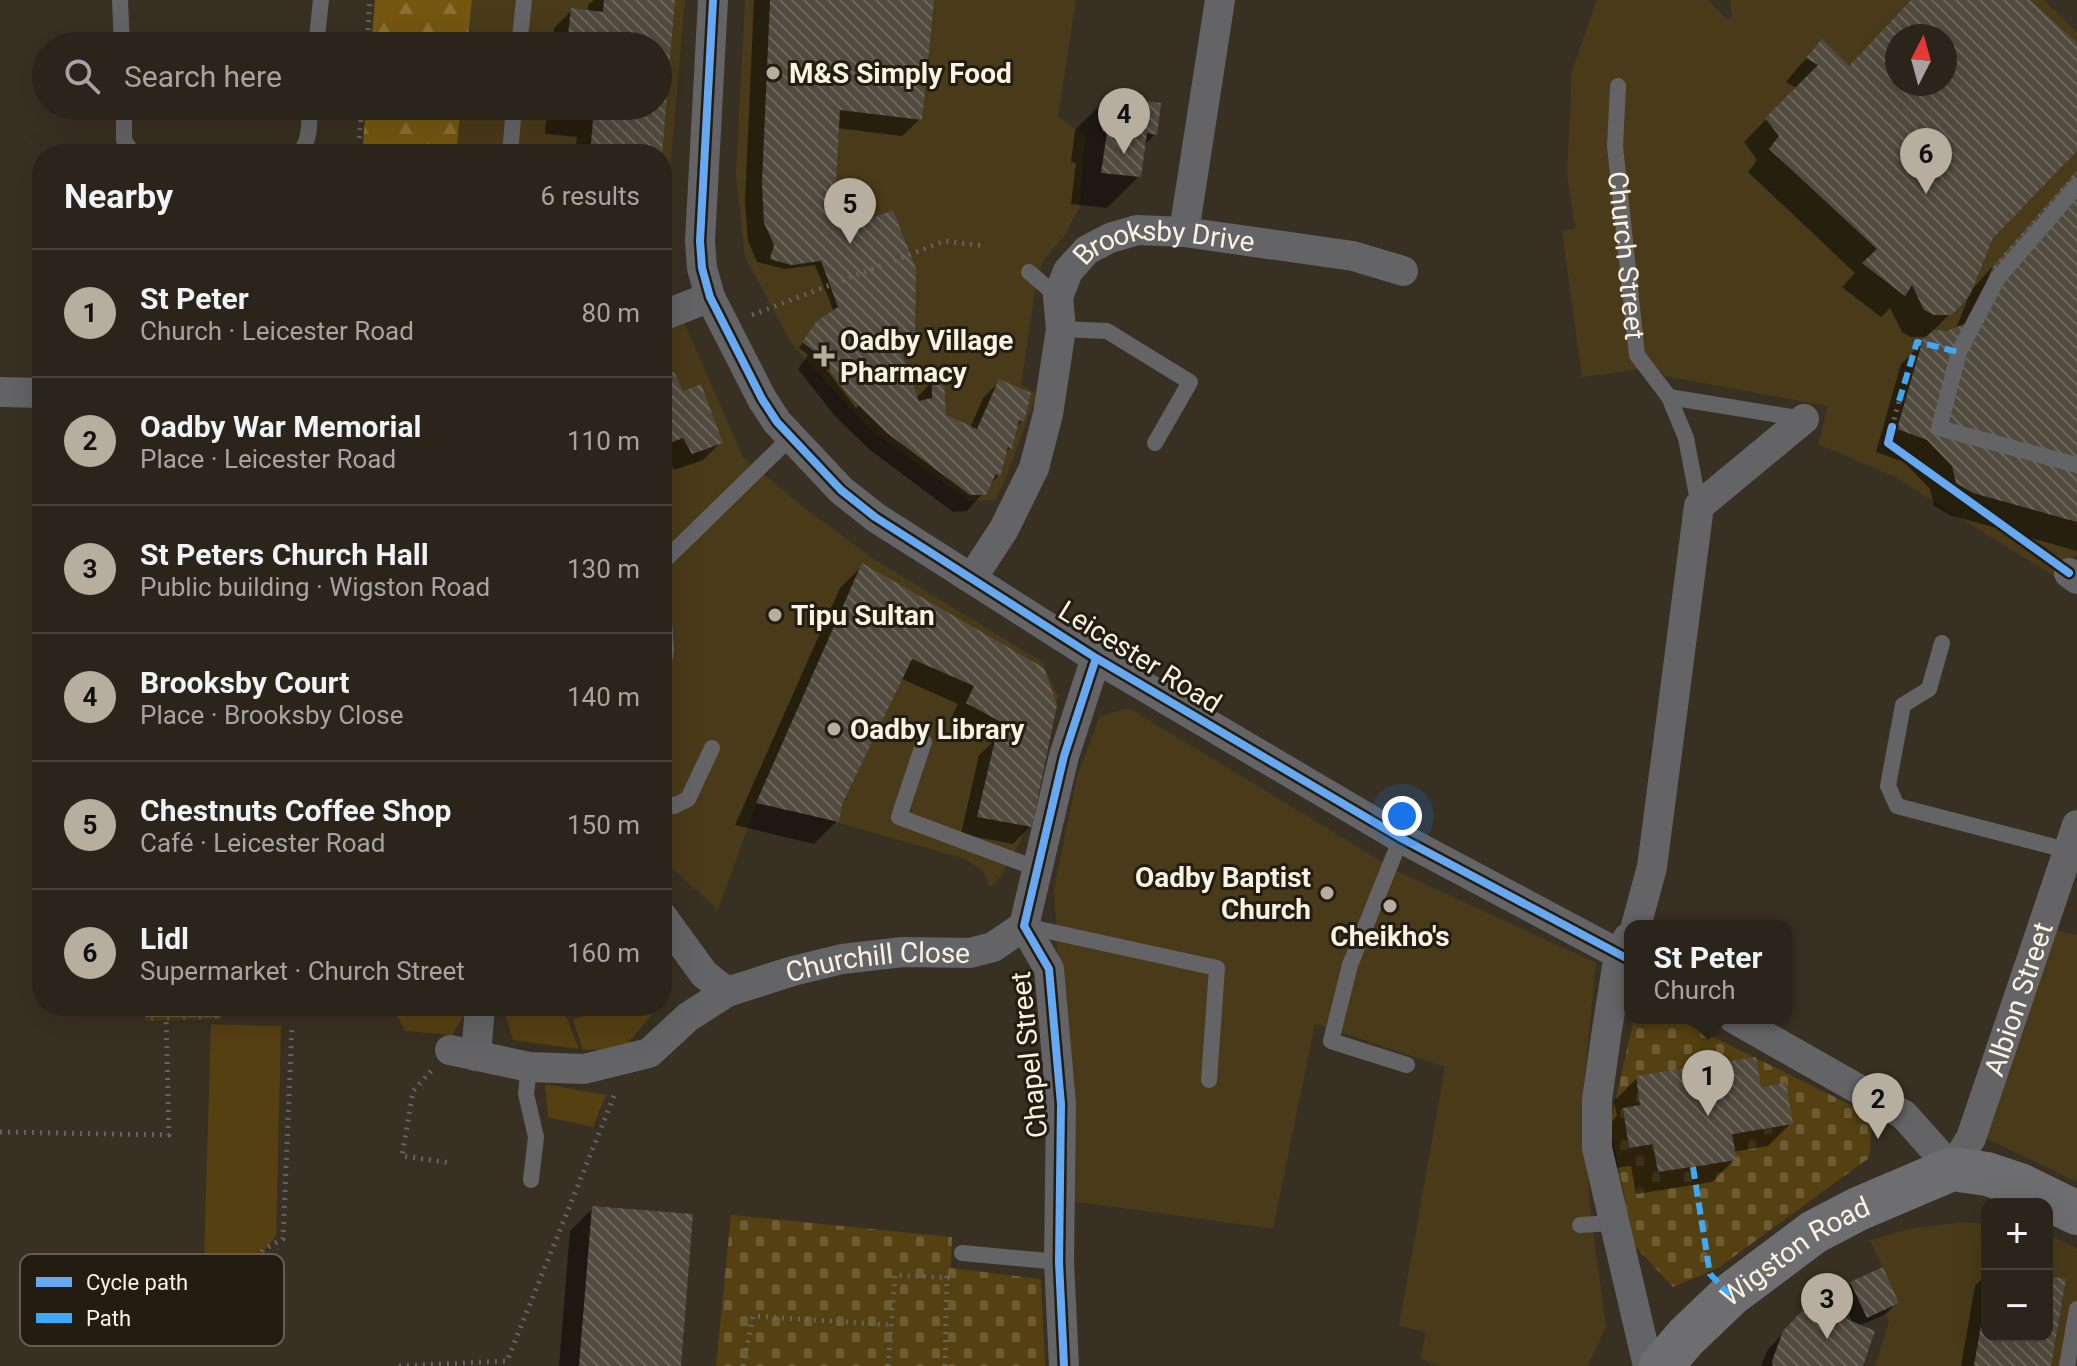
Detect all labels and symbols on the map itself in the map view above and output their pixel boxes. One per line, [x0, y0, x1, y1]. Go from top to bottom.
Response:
north arrow [1885, 24, 1957, 96]
place label: M&S Simply Food [789, 57, 1012, 90]
marker: M&S Simply Food [764, 64, 782, 82]
pin: 4 [1098, 88, 1150, 154]
pin: 6 [1900, 128, 1952, 194]
street label: Church Street [1601, 169, 1652, 341]
pin: 5 [824, 178, 876, 244]
street label: Brooksby Drive [1066, 212, 1257, 271]
place label: Oadby Village Pharmacy [840, 324, 1013, 389]
marker: Oadby Village Pharmacy [815, 347, 833, 365]
street label: Leicester Road [1053, 594, 1227, 720]
place label: Tipu Sultan [791, 599, 935, 632]
marker: Tipu Sultan [766, 606, 784, 624]
place label: Oadby Library [850, 713, 1025, 746]
marker: Oadby Library [825, 720, 843, 738]
your location [1382, 796, 1422, 836]
place label: Oadby Baptist Church [1135, 861, 1311, 926]
marker: Oadby Baptist Church [1318, 884, 1336, 902]
marker: Cheikho's [1381, 897, 1399, 915]
street label: Albion Street [1977, 918, 2059, 1080]
place label: Cheikho's [1330, 920, 1450, 953]
street label: Churchill Close [782, 935, 970, 989]
street label: Chapel Street [1004, 970, 1054, 1140]
pin: 1 [1682, 1050, 1734, 1116]
pin: 2 [1852, 1073, 1904, 1139]
street label: Wigston Road [1714, 1190, 1875, 1313]
legend [20, 1254, 284, 1346]
text: Cycle path [86, 1270, 188, 1295]
pin: 3 [1801, 1273, 1853, 1339]
text: Path [86, 1306, 131, 1331]

